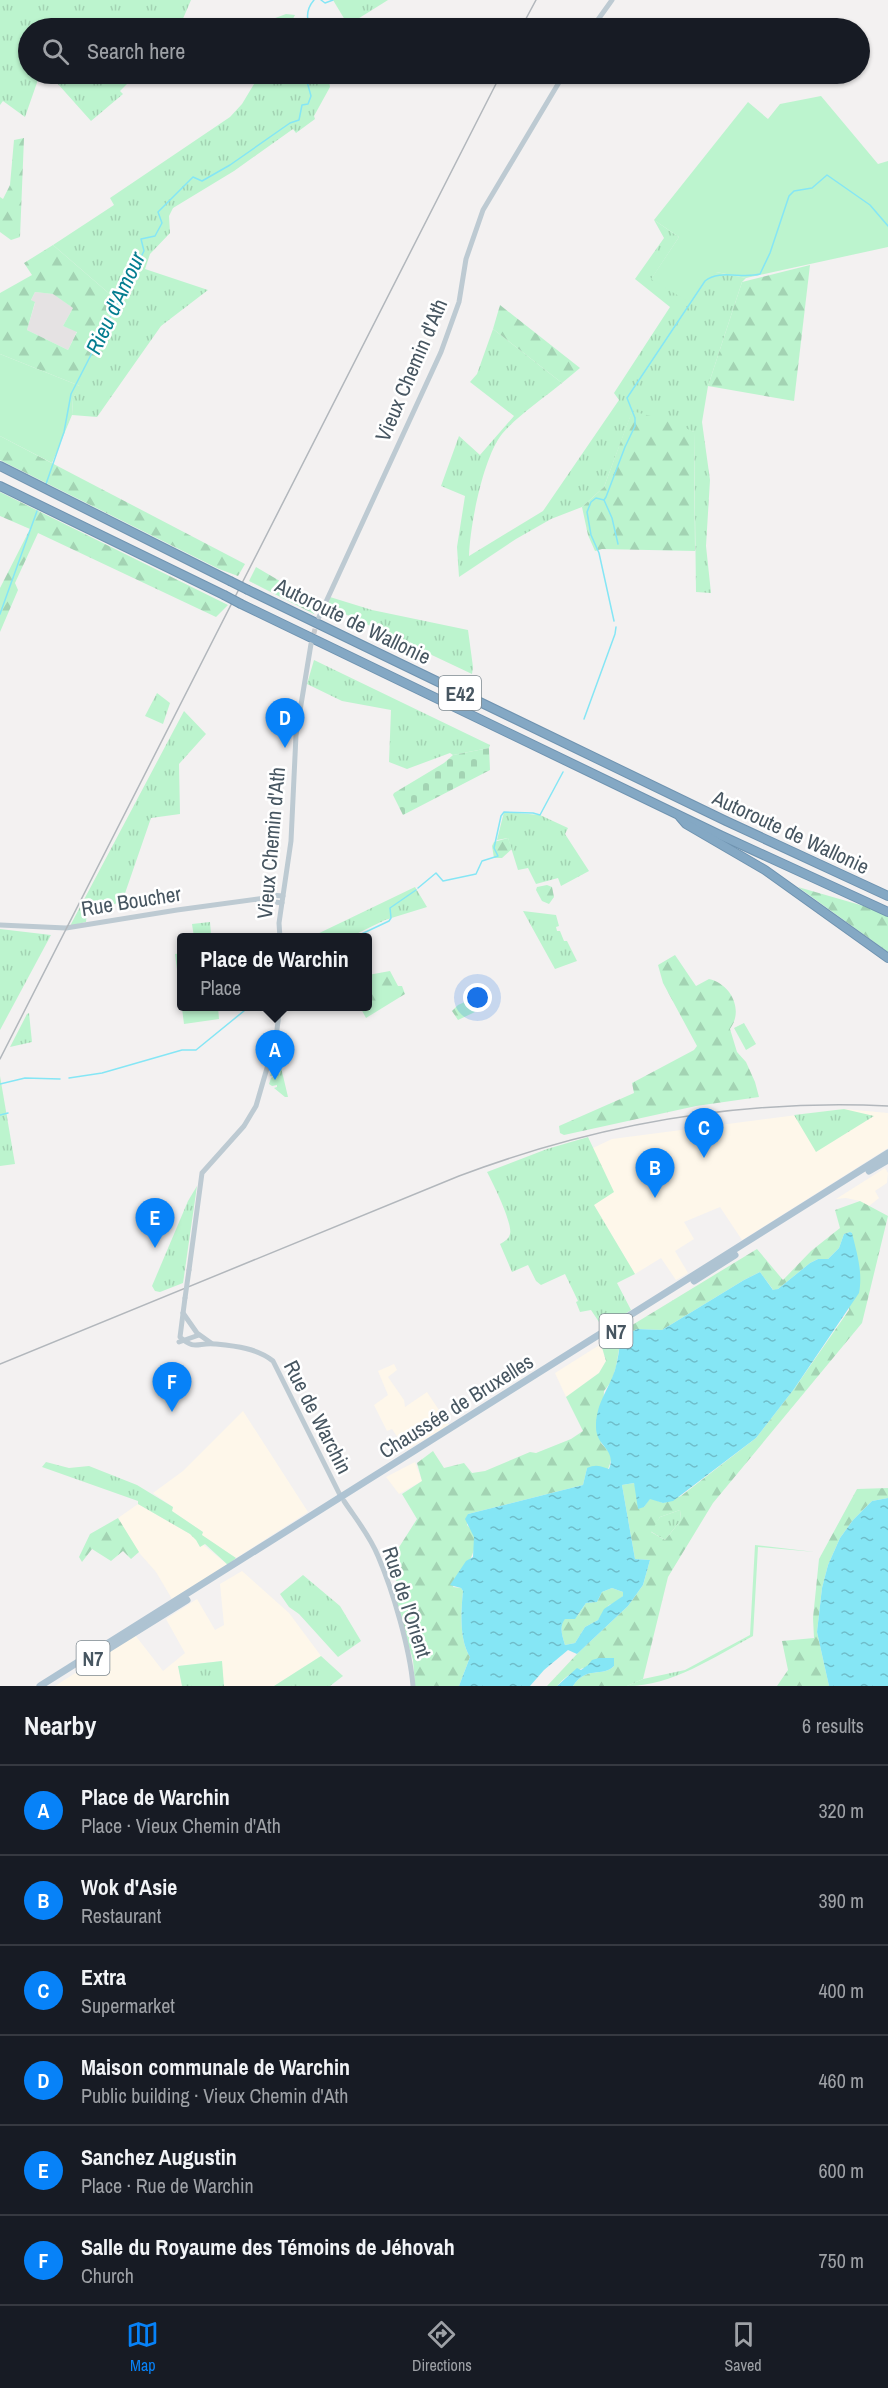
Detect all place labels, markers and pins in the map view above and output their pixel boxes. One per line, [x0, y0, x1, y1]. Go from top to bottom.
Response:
pin: D [266, 698, 304, 748]
pin: A [256, 1030, 294, 1080]
pin: C [684, 1108, 724, 1158]
pin: B [636, 1148, 674, 1198]
pin: E [136, 1198, 174, 1248]
pin: F [152, 1362, 192, 1412]

